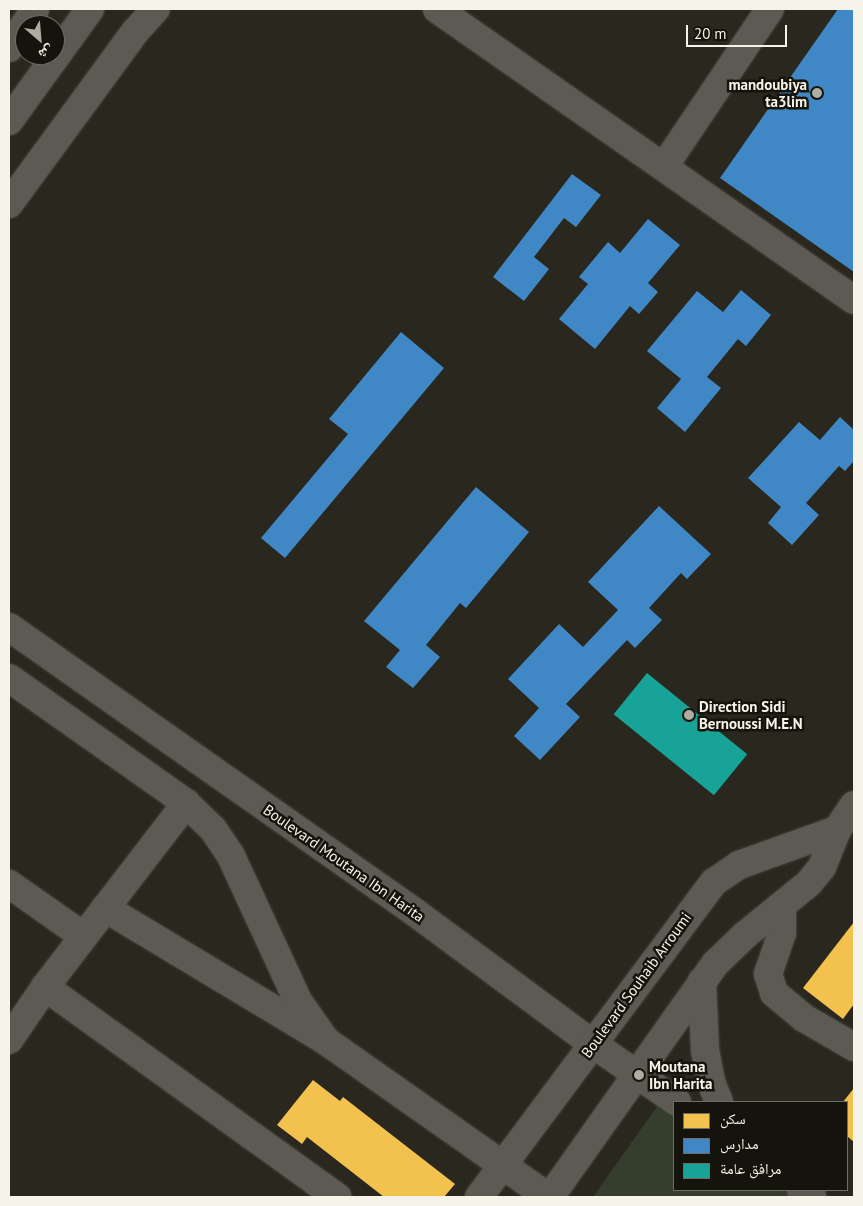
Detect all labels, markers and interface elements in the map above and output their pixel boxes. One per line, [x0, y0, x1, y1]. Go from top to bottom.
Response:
north arrow [15, 15, 65, 65]
scale bar [688, 15, 789, 47]
text: 20 m [694, 24, 727, 43]
text: ش [36, 41, 57, 64]
place label: mandoubiya ta3lim [728, 75, 807, 110]
marker: mandoubiya ta3lim [811, 87, 823, 99]
place label: Direction Sidi Bernoussi M.E.N [699, 697, 803, 732]
marker: Direction Sidi Bernoussi M.E.N [683, 709, 695, 721]
street label: Boulevard Moutana Ibn Harita [260, 800, 428, 926]
street label: Boulevard Souhaib Arroumi [577, 909, 695, 1061]
place label: Moutana Ibn Harita [649, 1057, 712, 1092]
marker: Moutana Ibn Harita [633, 1069, 645, 1081]
legend [673, 1101, 848, 1191]
text: سكن [720, 1109, 746, 1128]
text: مدارس [720, 1134, 759, 1153]
text: مرافق عامة [720, 1159, 781, 1178]

